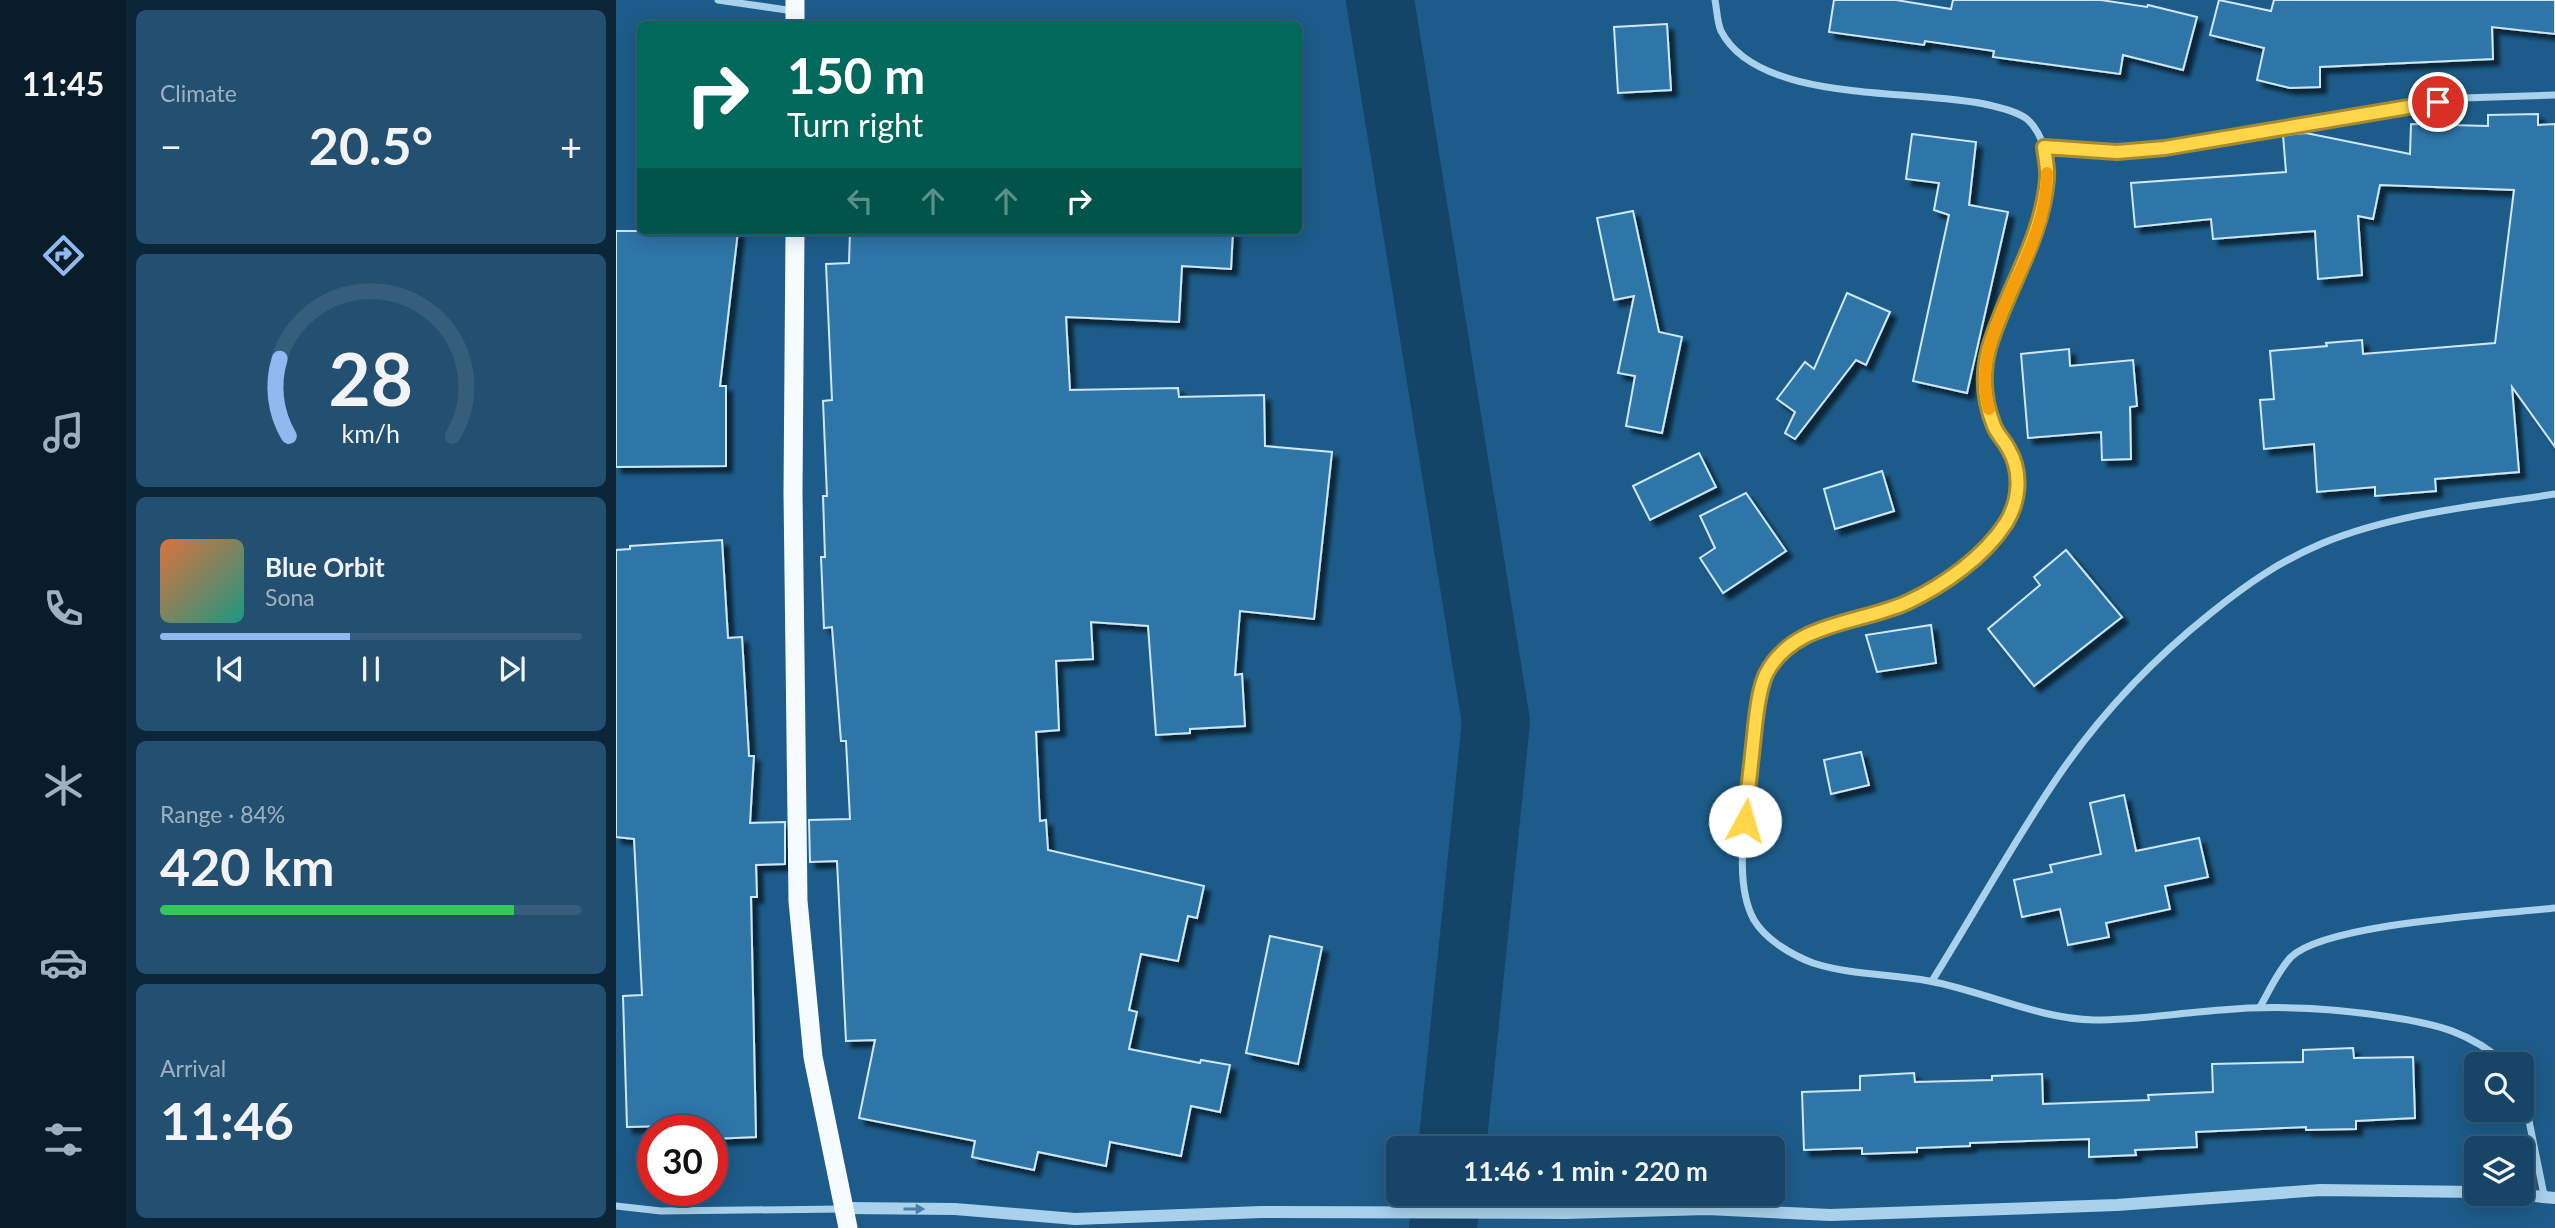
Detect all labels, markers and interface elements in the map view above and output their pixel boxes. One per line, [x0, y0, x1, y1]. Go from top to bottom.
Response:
text: 150 m [787, 46, 925, 104]
icon: right [672, 49, 763, 140]
text: 11:45 [22, 64, 104, 103]
pin [2408, 72, 2468, 132]
text: Climate [160, 79, 237, 107]
icon: arrive [2419, 83, 2457, 121]
text: Turn right [787, 105, 923, 144]
text: 20.5° [309, 114, 433, 176]
text: − [160, 123, 182, 169]
text: + [560, 123, 582, 169]
icon: left [841, 182, 879, 220]
icon: ahead [914, 182, 952, 220]
icon: ahead [987, 182, 1025, 220]
icon: right [1060, 182, 1098, 220]
icon: directions [39, 231, 88, 280]
text: 28 [329, 335, 413, 423]
icon: music [39, 408, 88, 457]
text: km/h [342, 418, 400, 448]
text: Blue Orbit [265, 551, 385, 583]
text: Sona [265, 583, 315, 611]
icon: phone [39, 584, 88, 633]
icon: previous [211, 650, 249, 688]
icon: pause [352, 650, 390, 688]
icon: next [493, 650, 531, 688]
icon: climate [39, 761, 88, 810]
position arrow [1708, 784, 1782, 858]
text: Range · 84% [160, 800, 285, 828]
text: 420 km [160, 835, 334, 897]
icon: car [39, 938, 88, 987]
map controls [2464, 1052, 2534, 1206]
button: search [2464, 1052, 2534, 1122]
text: Arrival [160, 1054, 226, 1082]
text: 11:46 [160, 1089, 294, 1151]
icon: filters [39, 1115, 88, 1164]
speed limit sign: 30 [637, 1115, 728, 1206]
button: layers [2464, 1136, 2534, 1206]
text: 11:46 · 1 min · 220 m [1463, 1155, 1708, 1187]
one-way arrow [903, 1203, 925, 1215]

